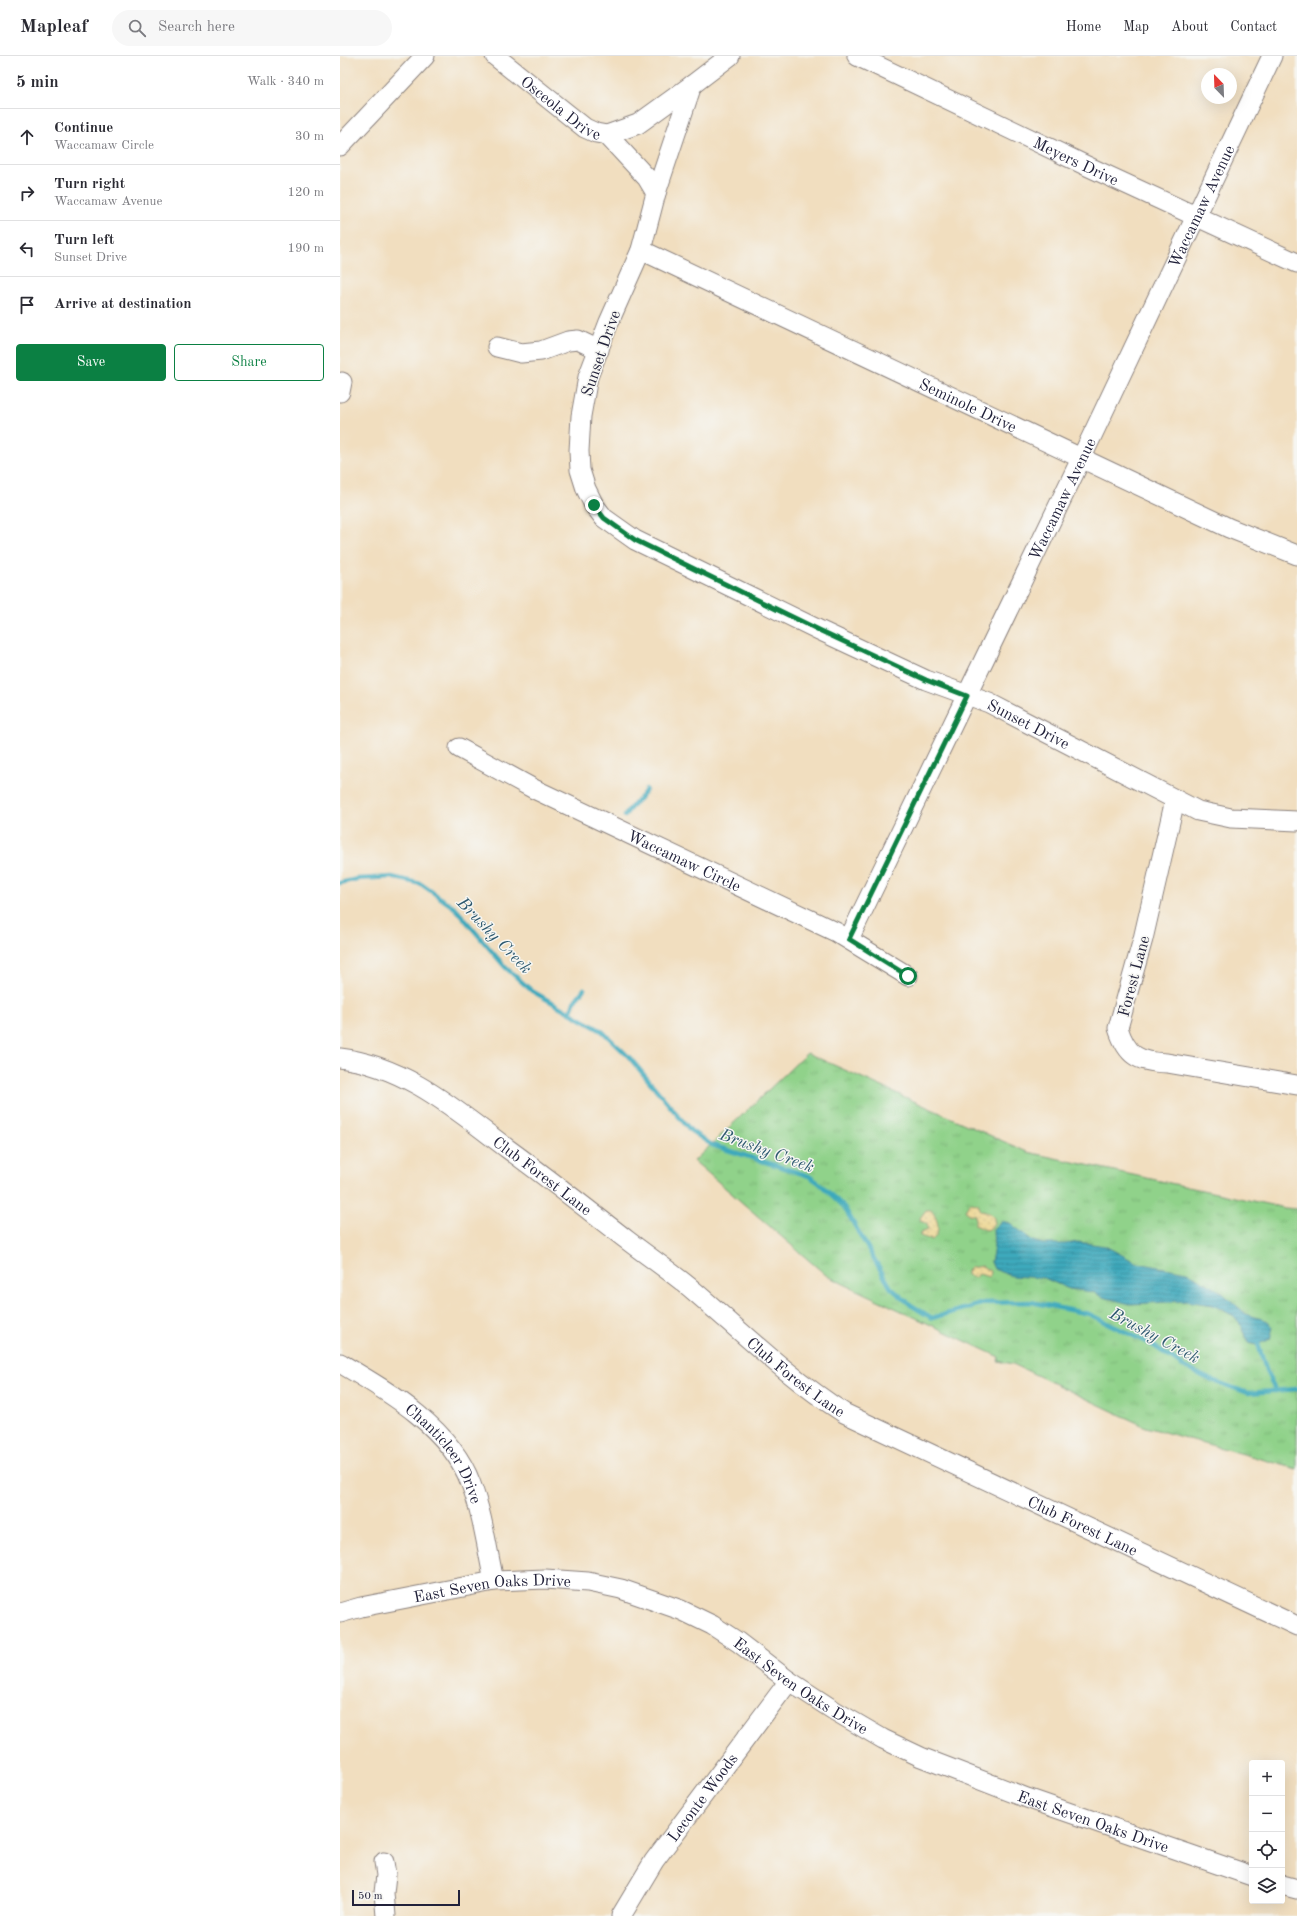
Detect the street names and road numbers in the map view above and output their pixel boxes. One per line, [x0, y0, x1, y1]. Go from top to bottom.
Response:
street label: Osceola Drive [517, 74, 601, 144]
street label: Meyers Drive [1030, 136, 1121, 189]
street label: Waccamaw Avenue [1167, 143, 1239, 271]
street label: Sunset Drive [580, 309, 624, 399]
street label: Seminole Drive [916, 377, 1019, 436]
street label: Waccamaw Avenue [1027, 436, 1100, 563]
street label: Sunset Drive [984, 698, 1072, 753]
street label: Waccamaw Circle [625, 829, 743, 896]
street label: Forest Lane [1116, 934, 1153, 1019]
street label: Club Forest Lane [489, 1134, 594, 1219]
street label: Club Forest Lane [743, 1335, 847, 1421]
street label: Chanticleer Drive [401, 1402, 483, 1506]
street label: Club Forest Lane [1024, 1494, 1139, 1560]
street label: East Seven Oaks Drive [413, 1573, 571, 1607]
street label: East Seven Oaks Drive [730, 1636, 870, 1738]
street label: Leconte Woods [665, 1751, 742, 1845]
street label: East Seven Oaks Drive [1015, 1789, 1170, 1856]

